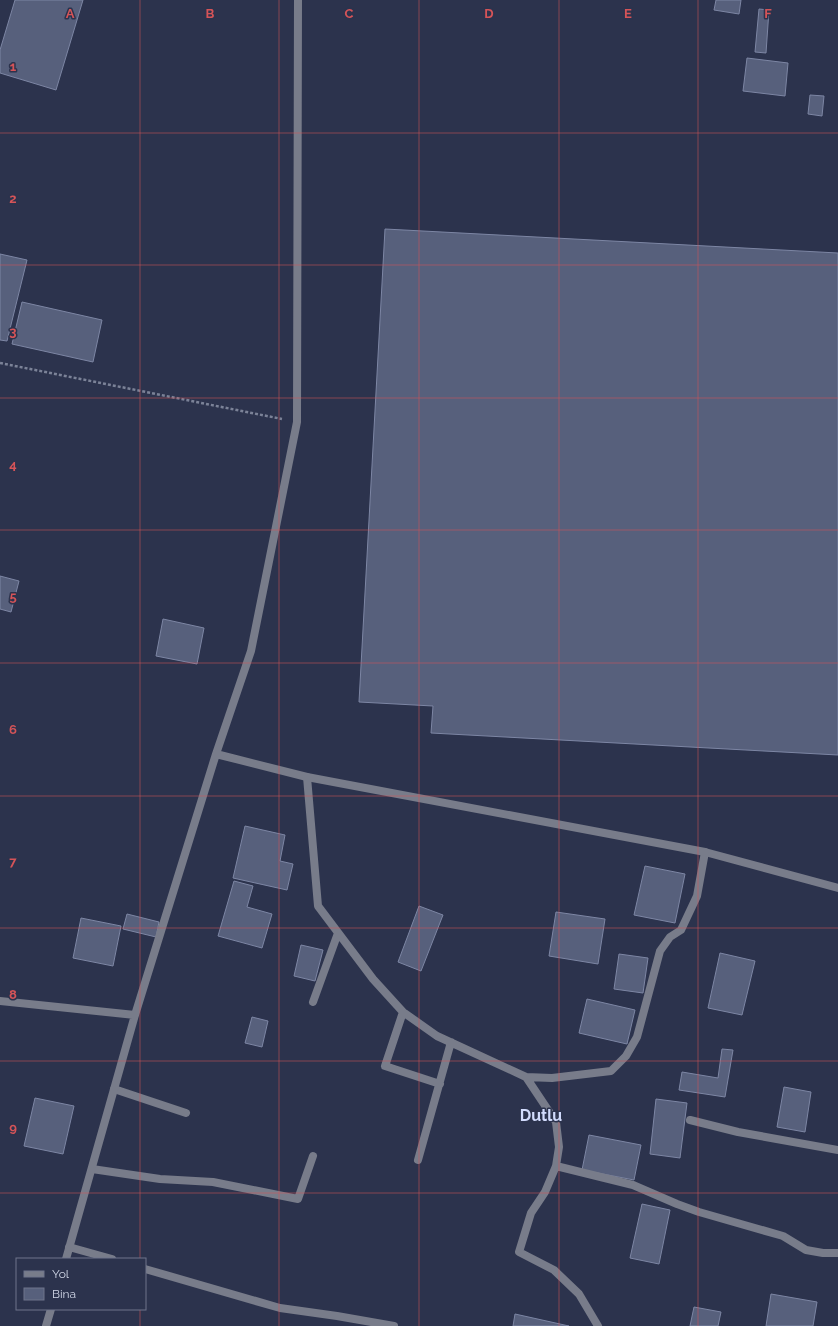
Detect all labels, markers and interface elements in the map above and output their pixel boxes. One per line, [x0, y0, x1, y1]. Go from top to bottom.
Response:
text: A [66, 6, 75, 21]
text: B [206, 6, 215, 21]
text: C [345, 6, 354, 21]
text: D [484, 6, 494, 21]
text: E [624, 6, 632, 21]
text: F [764, 6, 772, 21]
text: 1 [10, 59, 17, 74]
text: 2 [9, 191, 17, 206]
text: 3 [9, 324, 17, 339]
text: 4 [9, 457, 17, 472]
text: 5 [9, 589, 17, 604]
text: 6 [9, 722, 17, 737]
text: 7 [9, 854, 17, 869]
text: 8 [9, 987, 17, 1002]
district label: Dutlu [520, 1106, 562, 1125]
text: 9 [9, 1120, 17, 1135]
legend [16, 1258, 146, 1310]
text: Yol [52, 1267, 70, 1281]
text: Bina [52, 1287, 76, 1301]

